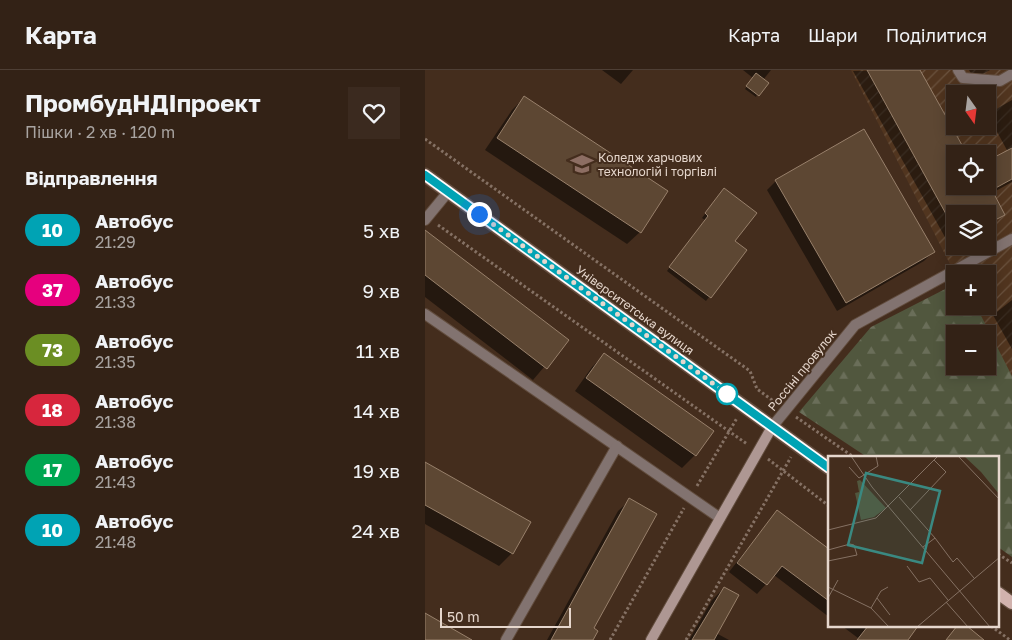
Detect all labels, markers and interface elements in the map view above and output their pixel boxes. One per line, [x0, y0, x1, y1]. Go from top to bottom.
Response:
text: Карта [25, 20, 97, 49]
text: Карта [728, 24, 780, 46]
text: Шари [808, 24, 858, 46]
text: Поділитися [886, 24, 987, 46]
north arrow [946, 85, 996, 135]
map controls [946, 85, 996, 375]
button: heart [348, 87, 400, 139]
text: ПромбудНДІпроект [25, 88, 261, 117]
text: Пішки · 2 хв · 120 m [25, 122, 175, 142]
button: locate [946, 145, 996, 195]
place label: Коледж харчових технологій і торгівлі [598, 150, 717, 179]
school or university icon: Коледж харчових технологій і торгівлі [569, 151, 595, 177]
text: Відправлення [25, 166, 157, 189]
your location [467, 202, 492, 227]
button: layers [946, 205, 996, 255]
text: Автобус [95, 209, 173, 232]
text: 10 [42, 219, 63, 241]
text: 5 хв [363, 219, 400, 242]
text: 21:29 [95, 232, 136, 252]
street label: Університетська вулиця [573, 262, 697, 358]
button: + [946, 265, 996, 315]
text: Автобус [95, 269, 173, 292]
text: 37 [42, 279, 63, 301]
text: 9 хв [363, 279, 400, 302]
text: 21:33 [95, 292, 136, 312]
button: − [946, 325, 996, 375]
street label: Россіні провулок [764, 326, 840, 414]
text: Автобус [95, 329, 173, 352]
text: 73 [42, 339, 63, 361]
text: 11 хв [356, 339, 400, 362]
text: 21:35 [95, 352, 135, 372]
unlabelled marker [716, 383, 738, 405]
text: Автобус [95, 389, 173, 412]
text: 18 [42, 399, 63, 421]
text: 14 хв [353, 399, 400, 422]
text: 21:38 [95, 412, 136, 432]
text: Автобус [95, 449, 173, 472]
inset map [828, 456, 999, 628]
text: 17 [43, 459, 62, 481]
text: 19 хв [353, 459, 400, 482]
text: 21:43 [95, 472, 136, 492]
text: Автобус [95, 509, 173, 532]
text: 10 [42, 519, 63, 541]
text: 24 хв [351, 519, 400, 542]
text: 21:48 [95, 532, 136, 552]
scale bar [440, 605, 571, 628]
text: 50 m [447, 608, 480, 625]

